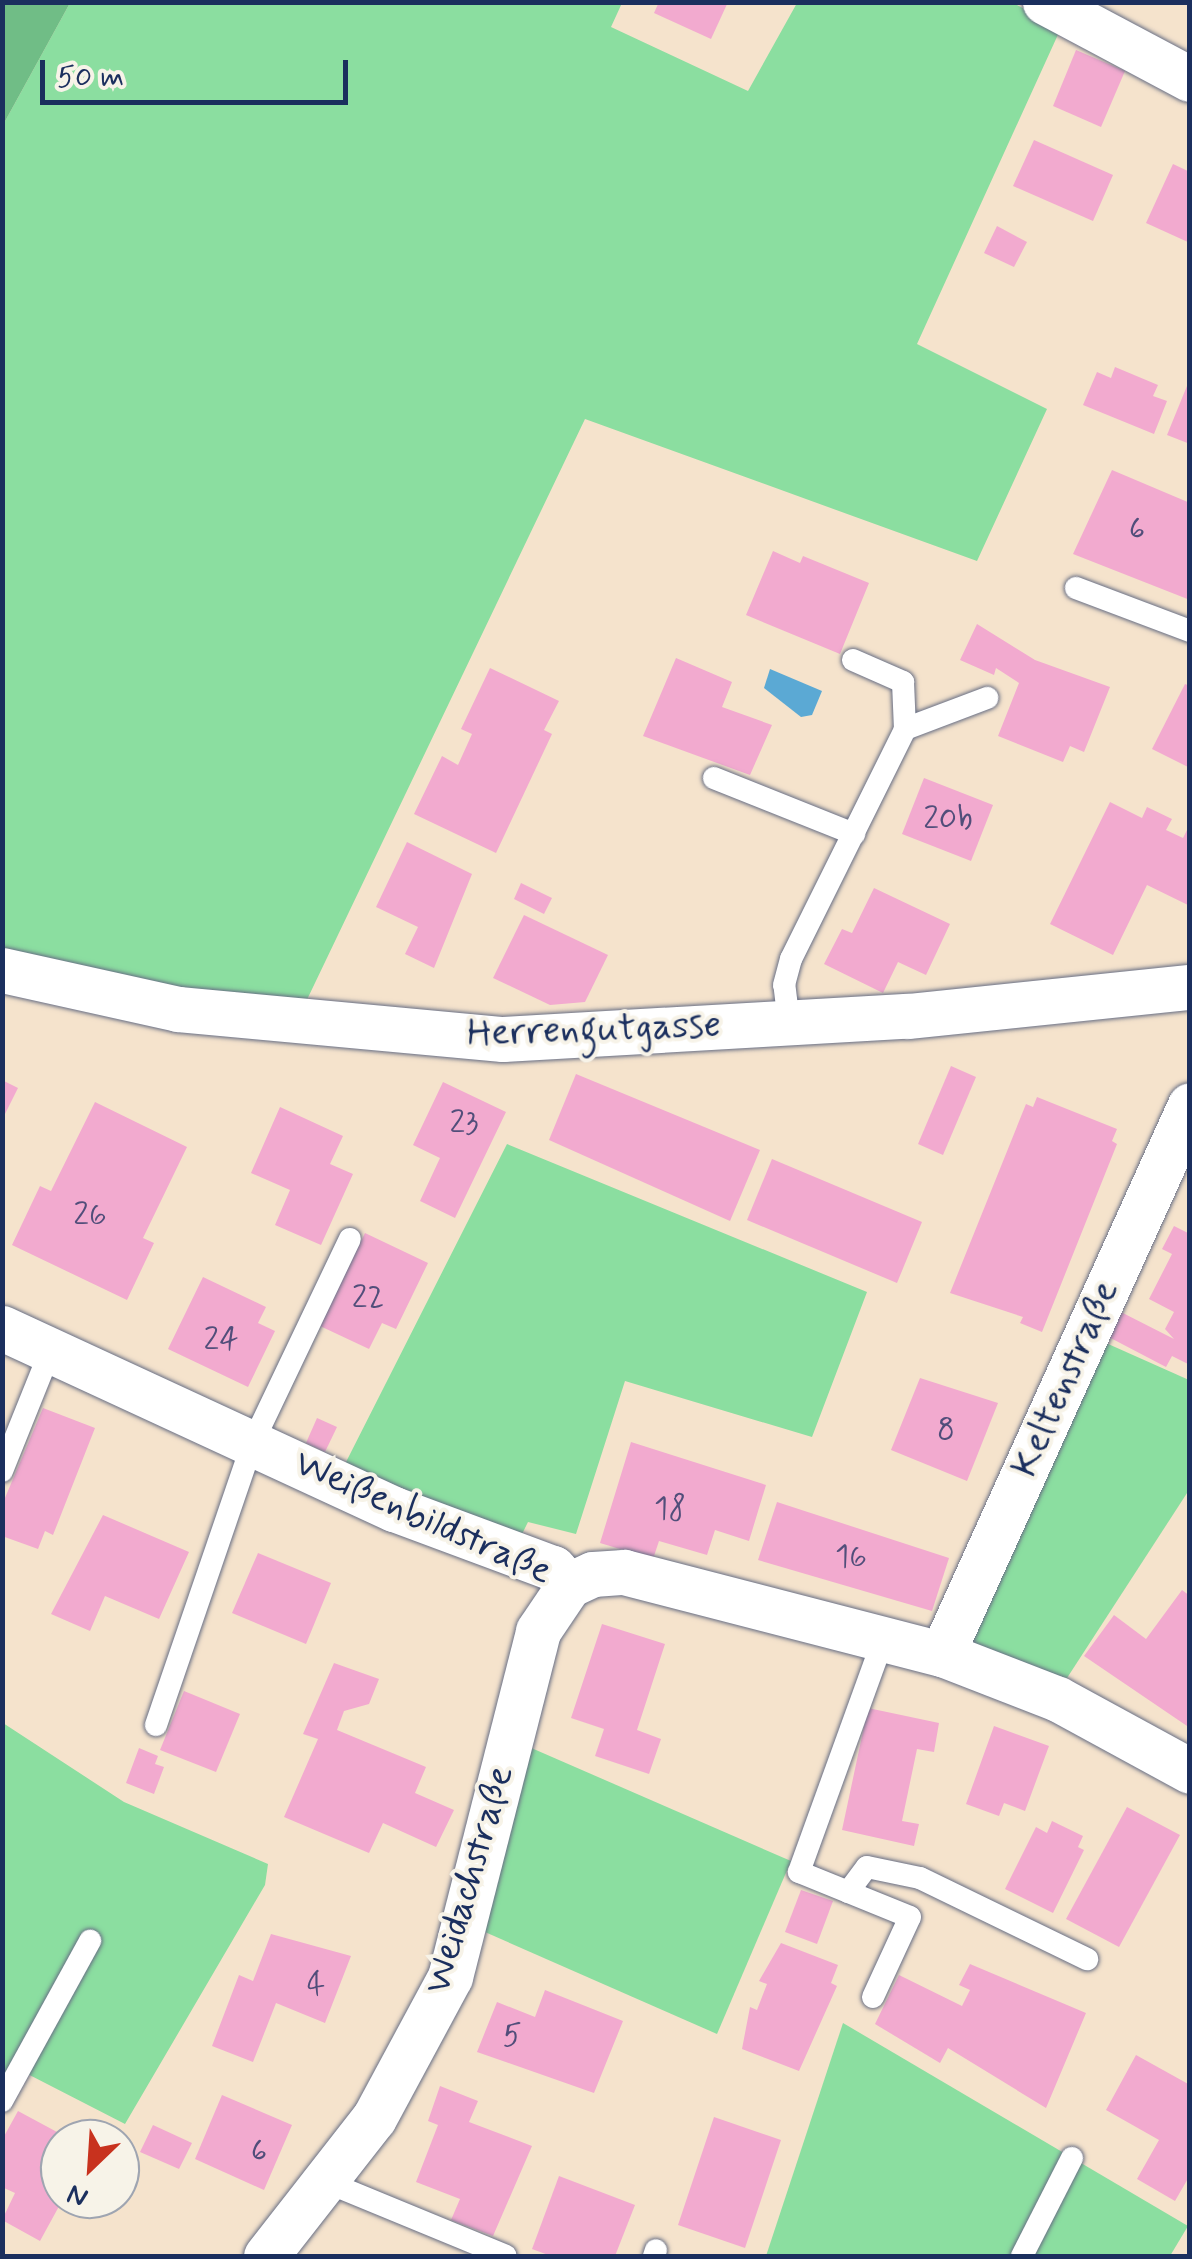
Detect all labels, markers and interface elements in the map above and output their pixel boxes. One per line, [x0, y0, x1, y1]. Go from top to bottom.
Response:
scale bar [45, 40, 352, 102]
text: 50 m [57, 58, 124, 97]
house number: 6 [1129, 510, 1145, 548]
house number: 20b [923, 800, 973, 838]
street label: Herrengutgasse [466, 1003, 722, 1057]
house number: 23 [449, 1104, 479, 1142]
house number: 26 [73, 1196, 107, 1234]
street label: Keltenstraße [1002, 1274, 1130, 1484]
house number: 22 [352, 1279, 384, 1317]
house number: 24 [203, 1321, 239, 1359]
house number: 8 [937, 1411, 955, 1449]
street label: Weißenbildstraße [287, 1441, 559, 1595]
house number: 18 [654, 1490, 686, 1528]
house number: 16 [835, 1538, 867, 1576]
street label: Weidachstraße [416, 1761, 524, 1999]
house number: 4 [307, 1966, 325, 2004]
house number: 5 [502, 2017, 522, 2055]
north arrow [40, 2119, 140, 2219]
house number: 6 [251, 2132, 267, 2170]
text: N [62, 2174, 94, 2216]

